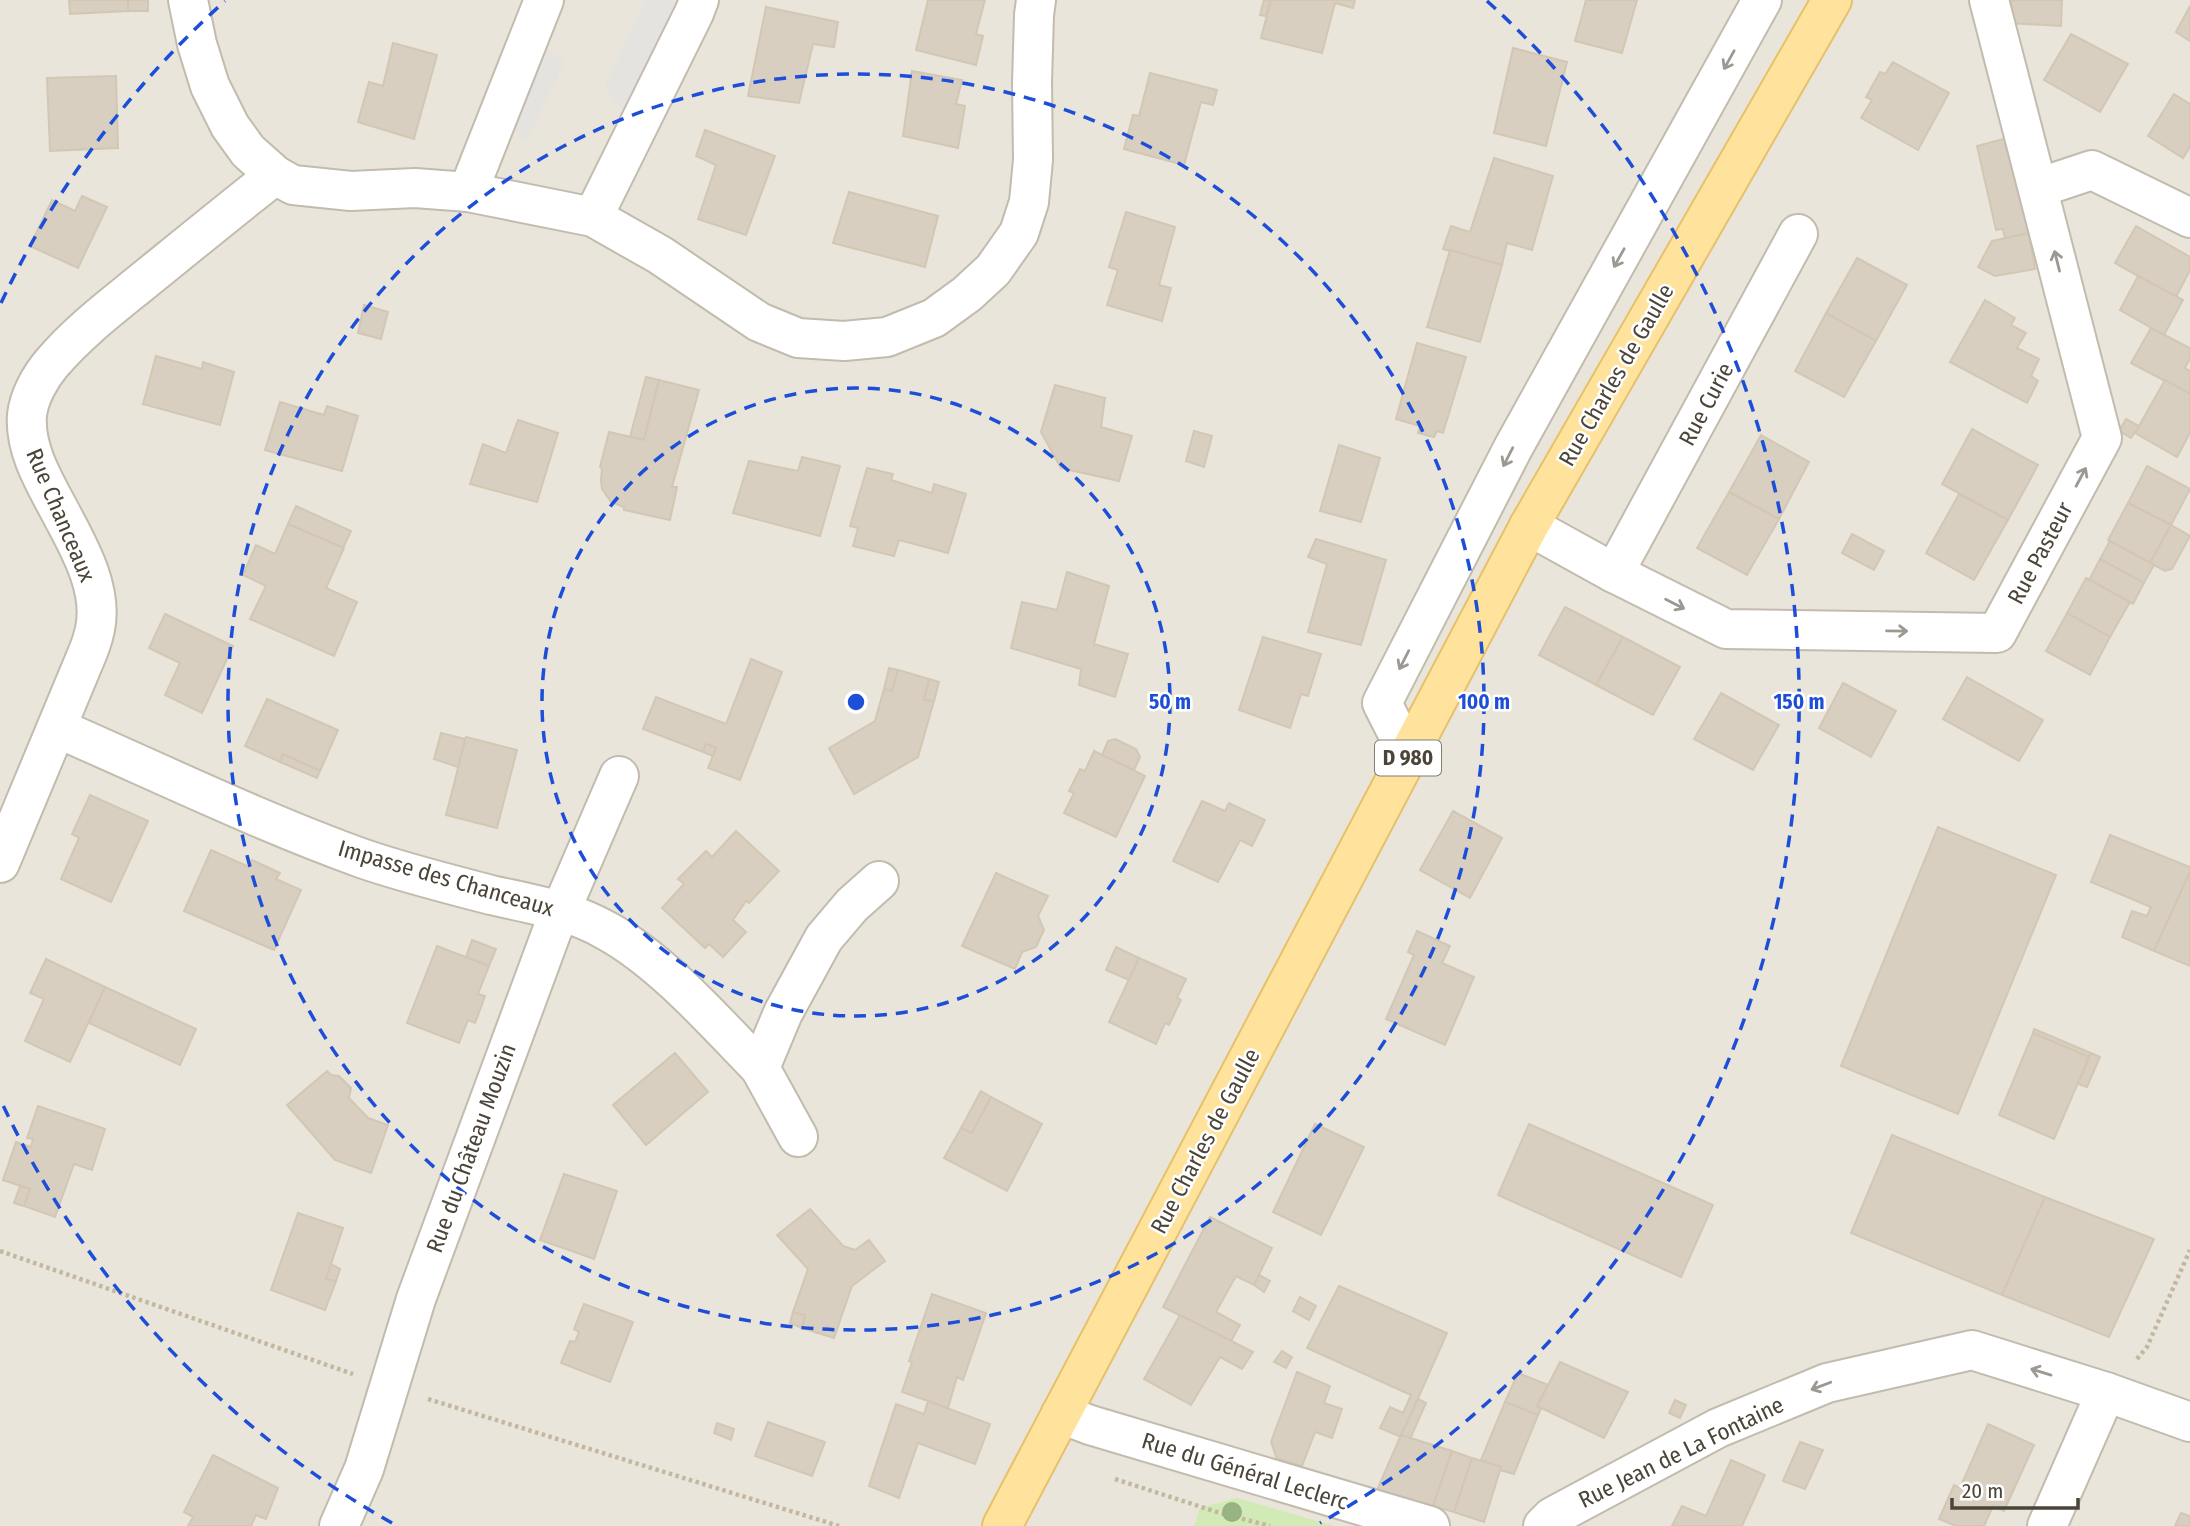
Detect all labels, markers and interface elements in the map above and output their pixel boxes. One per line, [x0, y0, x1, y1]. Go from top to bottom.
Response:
one-way arrow [1722, 49, 1736, 69]
one-way arrow [1611, 248, 1625, 268]
one-way arrow [2050, 250, 2063, 273]
street label: Rue Charles de Gaulle [1552, 279, 1680, 471]
street label: Rue Curie [1673, 358, 1739, 450]
street label: Rue Chanceaux [20, 444, 102, 586]
one-way arrow [1501, 447, 1515, 467]
one-way arrow [2074, 468, 2088, 488]
street label: Rue Pasteur [2001, 497, 2079, 609]
one-way arrow [1664, 597, 1685, 611]
one-way arrow [1885, 625, 1908, 638]
one-way arrow [1397, 649, 1411, 670]
text: 50 m [1149, 689, 1191, 715]
text: 100 m [1458, 689, 1510, 715]
text: 150 m [1773, 689, 1825, 715]
centre of rings [844, 690, 868, 714]
road number: D 980 [1375, 740, 1441, 776]
street label: Impasse des Chanceaux [335, 834, 557, 922]
street label: Rue du Château Mouzin [420, 1040, 522, 1256]
street label: Rue Charles de Gaulle [1144, 1044, 1266, 1238]
one-way arrow [2030, 1365, 2052, 1378]
one-way arrow [1811, 1380, 1833, 1393]
street label: Rue Jean de La Fontaine [1574, 1390, 1788, 1514]
street label: Rue du Général Leclerc [1138, 1426, 1352, 1516]
scale bar [1952, 1466, 2078, 1510]
text: 20 m [1962, 1478, 2003, 1504]

